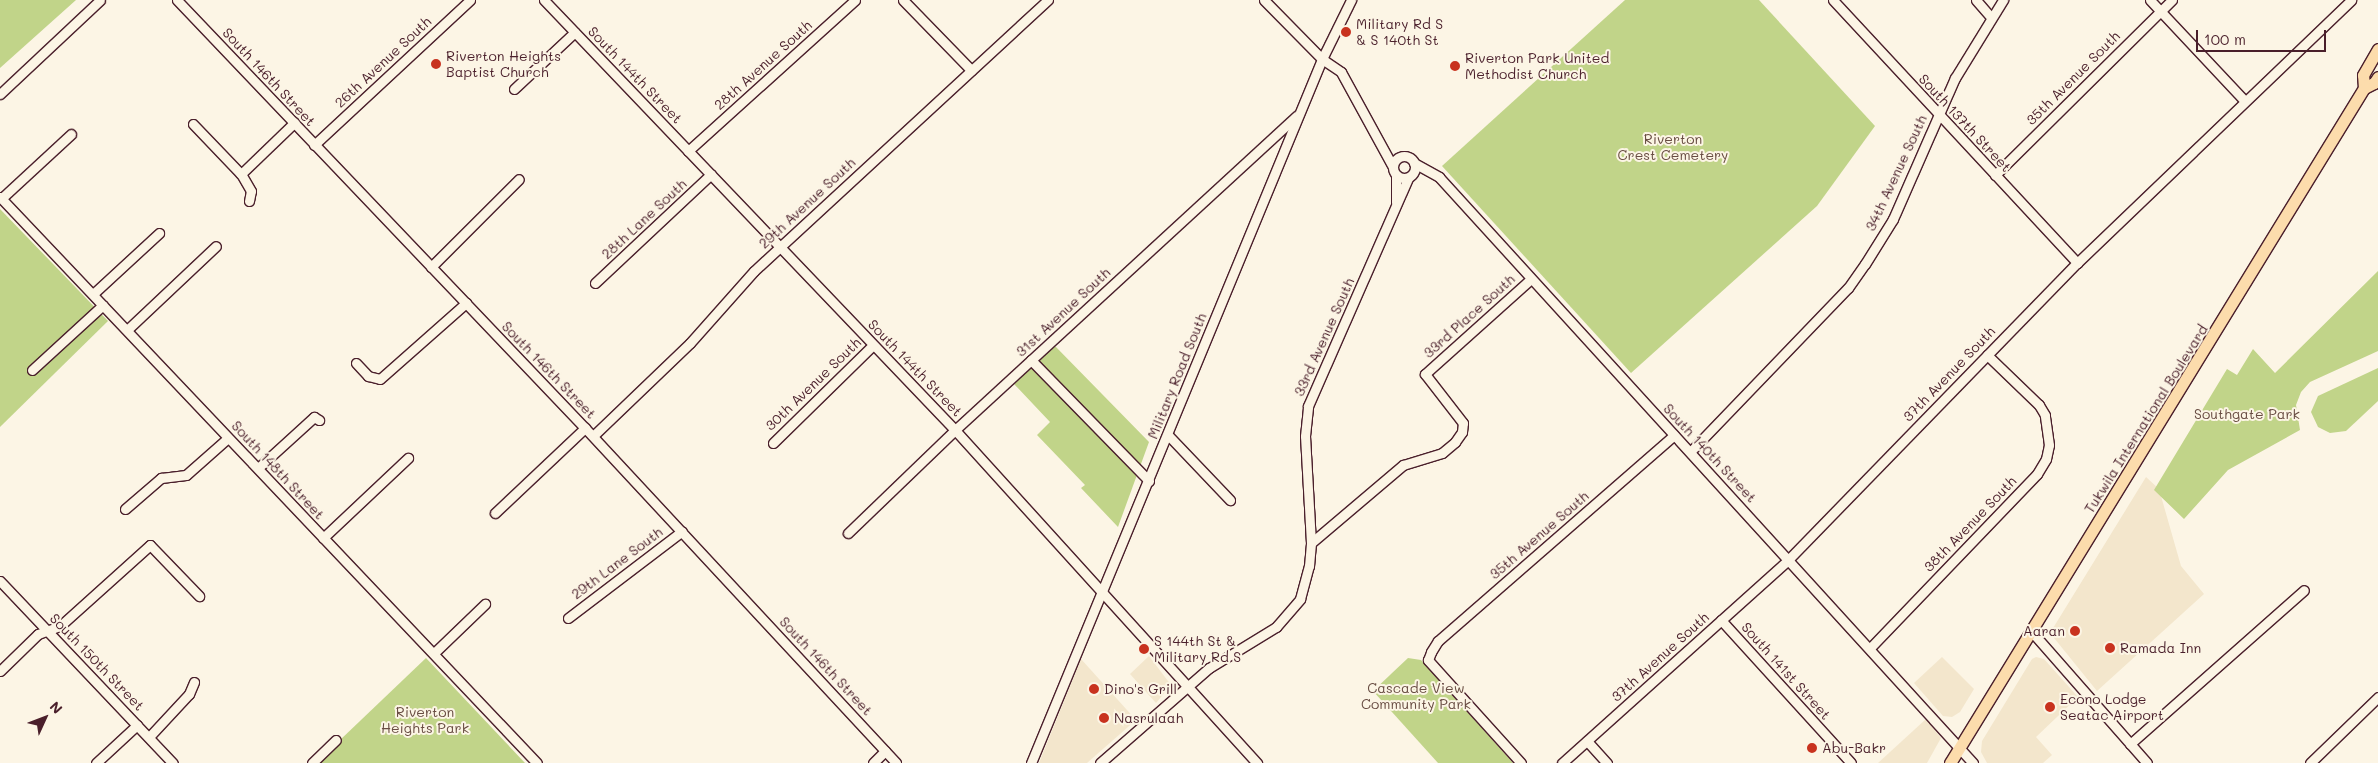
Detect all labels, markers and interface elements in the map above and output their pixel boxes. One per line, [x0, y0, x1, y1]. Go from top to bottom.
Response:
street label: 26th Avenue South [331, 13, 435, 111]
place label: Military Rd S & S 140th St [1356, 16, 1443, 48]
street label: 28th Avenue South [711, 17, 815, 113]
scale bar [2198, 20, 2328, 52]
street label: South 144th Street [584, 23, 686, 127]
street label: South 146th Street [219, 24, 319, 130]
marker: Military Rd S & S 140th St [1340, 26, 1352, 38]
street label: 35th Avenue South [2023, 28, 2123, 128]
text: 100 m [2204, 29, 2246, 49]
place label: Riverton Heights Baptist Church [446, 48, 561, 80]
place label: Riverton Park United Methodist Church [1465, 50, 1609, 82]
marker: Riverton Heights Baptist Church [430, 58, 442, 70]
marker: Riverton Park United Methodist Church [1449, 60, 1461, 72]
street label: South 137th Street [1915, 71, 2015, 175]
street label: 34th Avenue South [1862, 112, 1930, 234]
park label: Riverton Crest Cemetery [1618, 131, 1728, 164]
street label: 29th Avenue South [755, 154, 859, 252]
street label: 28th Lane South [598, 175, 690, 263]
street label: 31st Avenue South [1012, 264, 1114, 360]
street label: 33rd Place South [1420, 271, 1518, 361]
street label: 33rd Avenue South [1290, 275, 1358, 399]
street label: Military Road South [1144, 311, 1210, 441]
street label: South 144th Street [864, 316, 966, 420]
street label: South 146th Street [498, 318, 600, 422]
street label: Tukwila International Boulevard [2081, 322, 2211, 516]
street label: 37th Avenue South [1899, 323, 1999, 425]
street label: 30th Avenue South [762, 334, 864, 434]
street label: South 140th Street [1660, 400, 1760, 506]
park label: Southgate Park [2194, 406, 2300, 422]
street label: South 148th Street [228, 417, 328, 523]
street label: 38th Avenue South [1920, 473, 2020, 575]
street label: 35th Avenue South [1486, 487, 1592, 583]
street label: 29th Lane South [568, 523, 666, 603]
street label: 37th Avenue South [1608, 609, 1712, 705]
street label: South 150th Street [46, 610, 148, 714]
street label: South 146th Street [776, 613, 876, 719]
street label: South 141st Street [1738, 619, 1834, 723]
place label: Aaran [2023, 623, 2065, 639]
marker: Aaran [2069, 625, 2081, 637]
place label: S 144th St & Military Rd S [1154, 633, 1241, 666]
place label: Ramada Inn [2120, 640, 2201, 656]
marker: Ramada Inn [2104, 642, 2116, 654]
marker: S 144th St & Military Rd S [1138, 643, 1150, 655]
park label: Cascade View Community Park [1361, 680, 1471, 712]
place label: Dino's Grill [1104, 681, 1177, 697]
marker: Dino's Grill [1088, 683, 1100, 695]
place label: Econo Lodge Seatac Airport [2060, 691, 2164, 724]
north arrow [20, 693, 70, 743]
text: N [46, 697, 67, 718]
marker: Econo Lodge Seatac Airport [2044, 701, 2056, 713]
park label: Riverton Heights Park [381, 704, 469, 736]
place label: Nasrulaah [1114, 710, 1183, 726]
marker: Nasrulaah [1098, 712, 1110, 724]
place label: Abu-Bakr [1822, 740, 1886, 756]
marker: Abu-Bakr [1806, 742, 1818, 754]

